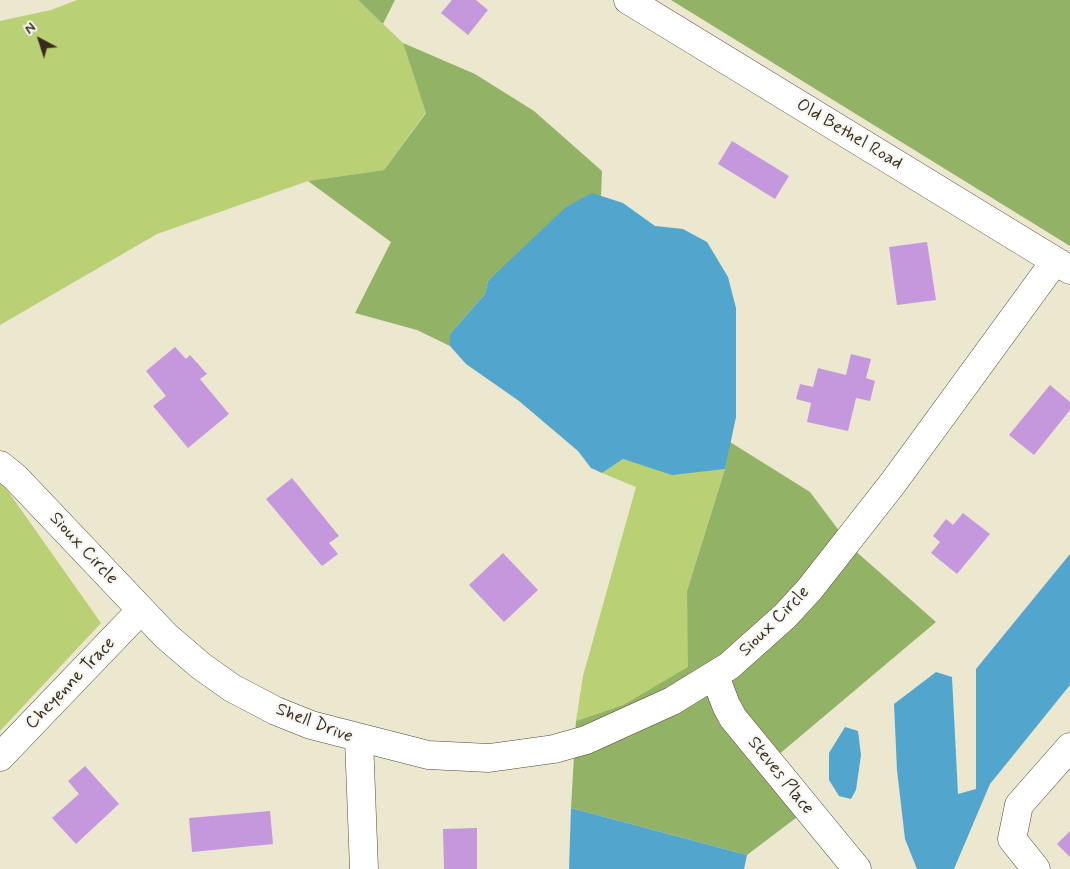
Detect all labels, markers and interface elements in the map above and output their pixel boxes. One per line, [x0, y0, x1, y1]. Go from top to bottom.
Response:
north arrow [15, 15, 65, 65]
text: N [21, 19, 40, 38]
street label: Old Bethel Road [792, 95, 906, 175]
street label: Sioux Circle [44, 508, 122, 590]
street label: Sioux Circle [735, 582, 815, 662]
street label: Cheyenne Trace [22, 633, 120, 735]
street label: Shell Drive [272, 699, 356, 749]
street label: Steves Place [742, 733, 818, 819]

